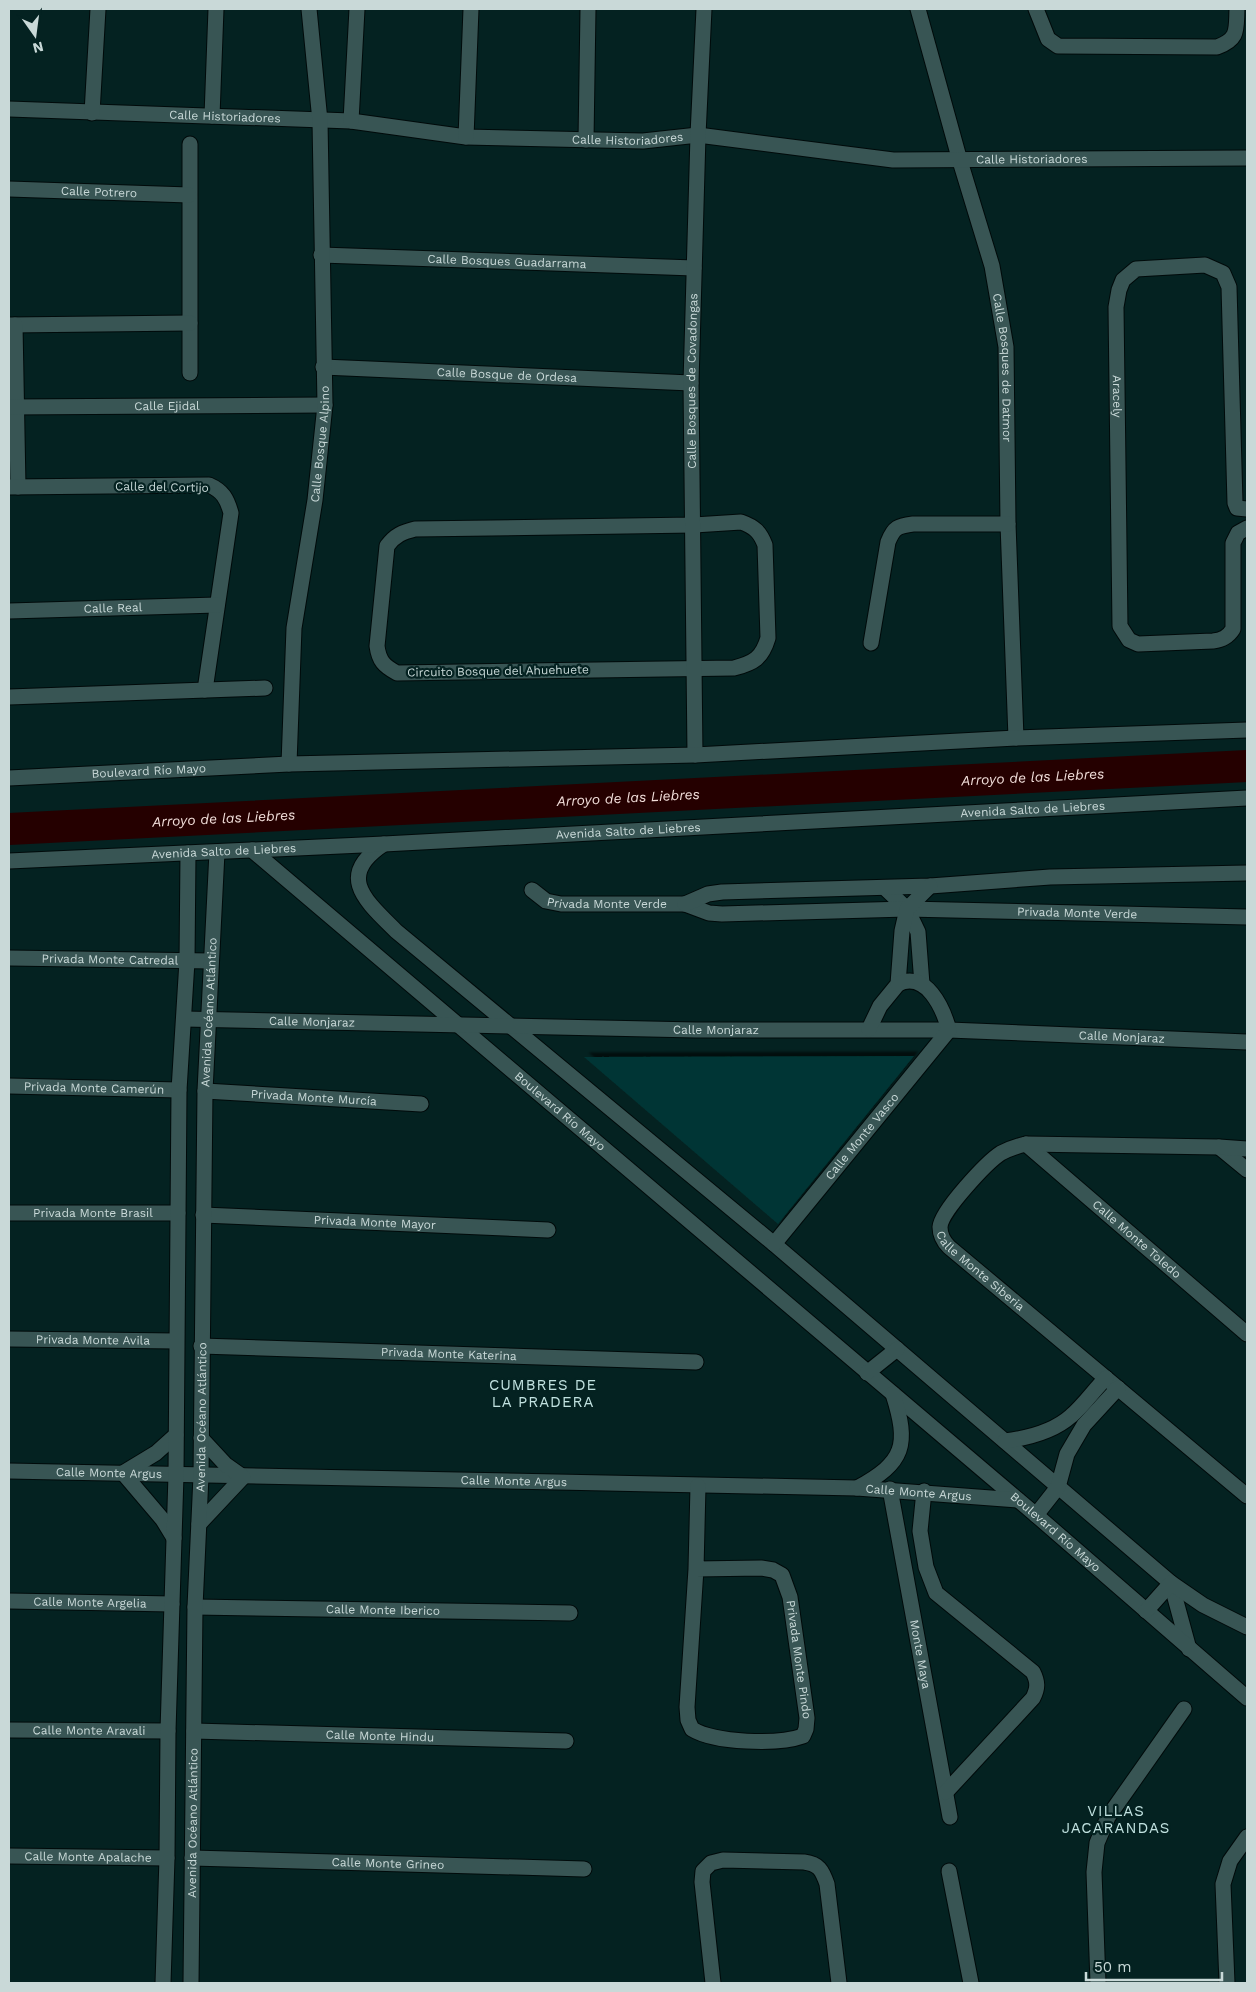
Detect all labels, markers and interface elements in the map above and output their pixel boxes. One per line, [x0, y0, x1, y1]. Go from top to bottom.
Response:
north arrow [10, 10, 60, 60]
text: N [31, 39, 45, 57]
street label: Calle Historiadores [169, 108, 281, 126]
street label: Calle Historiadores [572, 130, 684, 148]
street label: Calle Historiadores [976, 152, 1088, 167]
street label: Calle Potrero [61, 184, 137, 200]
street label: Calle Bosques Guadarrama [427, 252, 587, 271]
street label: Calle Bosques de Datmor [990, 292, 1014, 442]
street label: Calle Bosques de Covadongas [684, 293, 701, 469]
street label: Calle Bosque de Ordesa [436, 365, 578, 385]
street label: Aracely [1110, 375, 1124, 419]
street label: Calle Bosque Alpino [308, 386, 332, 503]
street label: Calle Ejidal [134, 399, 200, 413]
street label: Calle del Cortijo [115, 479, 209, 495]
street label: Calle Real [83, 600, 143, 616]
street label: Circuito Bosque del Ahuehuete [407, 662, 589, 680]
street label: Boulevard Río Mayo [91, 761, 206, 781]
water label: Arroyo de las Liebres [960, 765, 1104, 789]
water label: Arroyo de las Liebres [555, 786, 700, 809]
street label: Avenida Salto de Liebres [960, 799, 1105, 820]
water label: Arroyo de las Liebres [151, 806, 296, 830]
street label: Avenida Salto de Liebres [555, 820, 701, 842]
street label: Avenida Salto de Liebres [151, 841, 297, 862]
street label: Privada Monte Verde [546, 894, 667, 911]
street label: Privada Monte Verde [1017, 905, 1137, 921]
street label: Avenida Océano Atlántico [198, 937, 220, 1087]
street label: Privada Monte Catredal [42, 951, 179, 968]
street label: Calle Monjaraz [269, 1014, 355, 1030]
street label: Calle Monjaraz [673, 1023, 759, 1037]
street label: Calle Monjaraz [1078, 1028, 1165, 1046]
street label: Boulevard Río Mayo [512, 1069, 608, 1154]
street label: Privada Monte Camerún [24, 1079, 164, 1097]
street label: Privada Monte Murcía [250, 1087, 377, 1108]
street label: Calle Monte Vasco [822, 1090, 902, 1183]
street label: Calle Monte Toledo [1090, 1197, 1184, 1281]
street label: Privada Monte Brasil [33, 1206, 153, 1220]
street label: Privada Monte Mayor [313, 1213, 436, 1232]
street label: Calle Monte Siberia [933, 1229, 1027, 1314]
street label: Privada Monte Avila [36, 1332, 150, 1348]
street label: Avenida Océano Atlántico [193, 1342, 209, 1492]
street label: Privada Monte Katerina [381, 1345, 517, 1363]
district label: CUMBRES DE LA PRADERA [489, 1376, 597, 1411]
street label: Calle Monte Argus [56, 1465, 162, 1481]
street label: Calle Monte Argus [461, 1473, 567, 1489]
street label: Calle Monte Argus [865, 1482, 972, 1504]
street label: Boulevard Río Mayo [1008, 1489, 1103, 1575]
street label: Calle Monte Argelia [33, 1594, 147, 1611]
street label: Privada Monte Pindo [784, 1599, 814, 1720]
street label: Calle Monte Iberico [326, 1602, 440, 1618]
street label: Monte Maya [907, 1618, 933, 1690]
street label: Calle Monte Aravali [33, 1723, 145, 1738]
street label: Calle Monte Hindu [325, 1728, 434, 1744]
street label: Avenida Océano Atlántico [185, 1748, 200, 1898]
district label: VILLAS JACARANDAS [1062, 1802, 1170, 1837]
street label: Calle Monte Apalache [24, 1849, 152, 1865]
street label: Calle Monte Grineo [331, 1855, 444, 1872]
scale bar [1086, 1950, 1222, 1982]
text: 50 m [1094, 1958, 1131, 1976]

